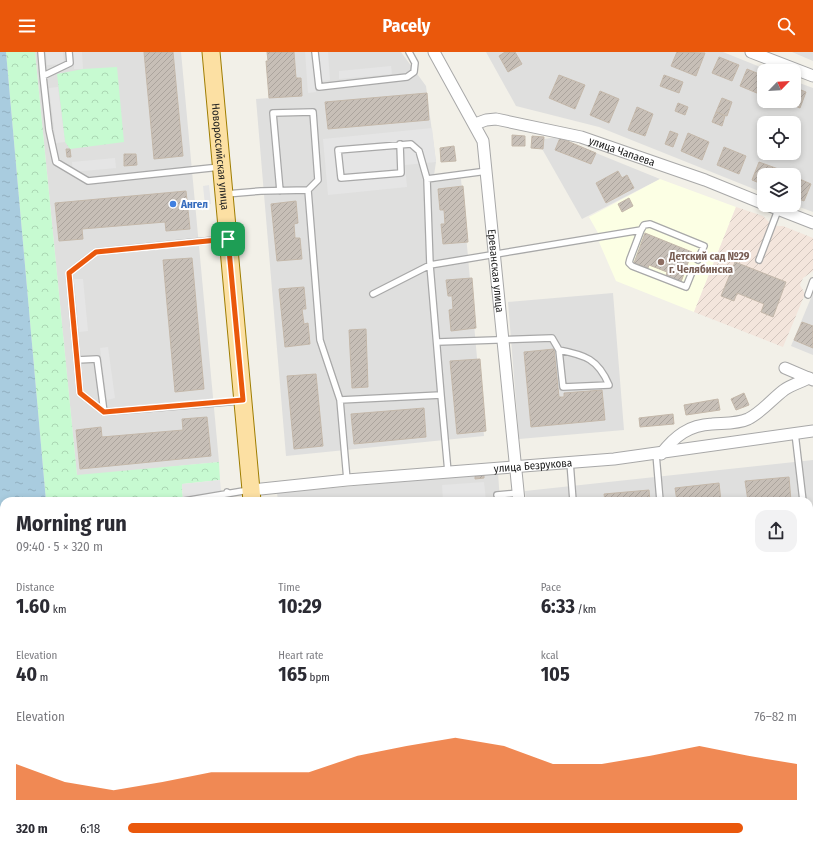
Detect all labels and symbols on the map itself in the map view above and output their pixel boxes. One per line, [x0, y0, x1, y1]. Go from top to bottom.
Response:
north arrow [757, 64, 801, 108]
street label: Новороссийская улица [209, 103, 232, 211]
street label: улица Чапаева [587, 134, 657, 169]
place label: Ангел [180, 198, 208, 211]
marker: Ангел [168, 199, 178, 209]
pin [211, 222, 245, 256]
street label: Ереванская улица [485, 228, 507, 313]
place label: Детский сад №29 г. Челябинска [668, 250, 750, 276]
marker: Детский сад №29 г. Челябинска [656, 257, 666, 267]
street label: улица Безрукова [493, 456, 573, 475]

